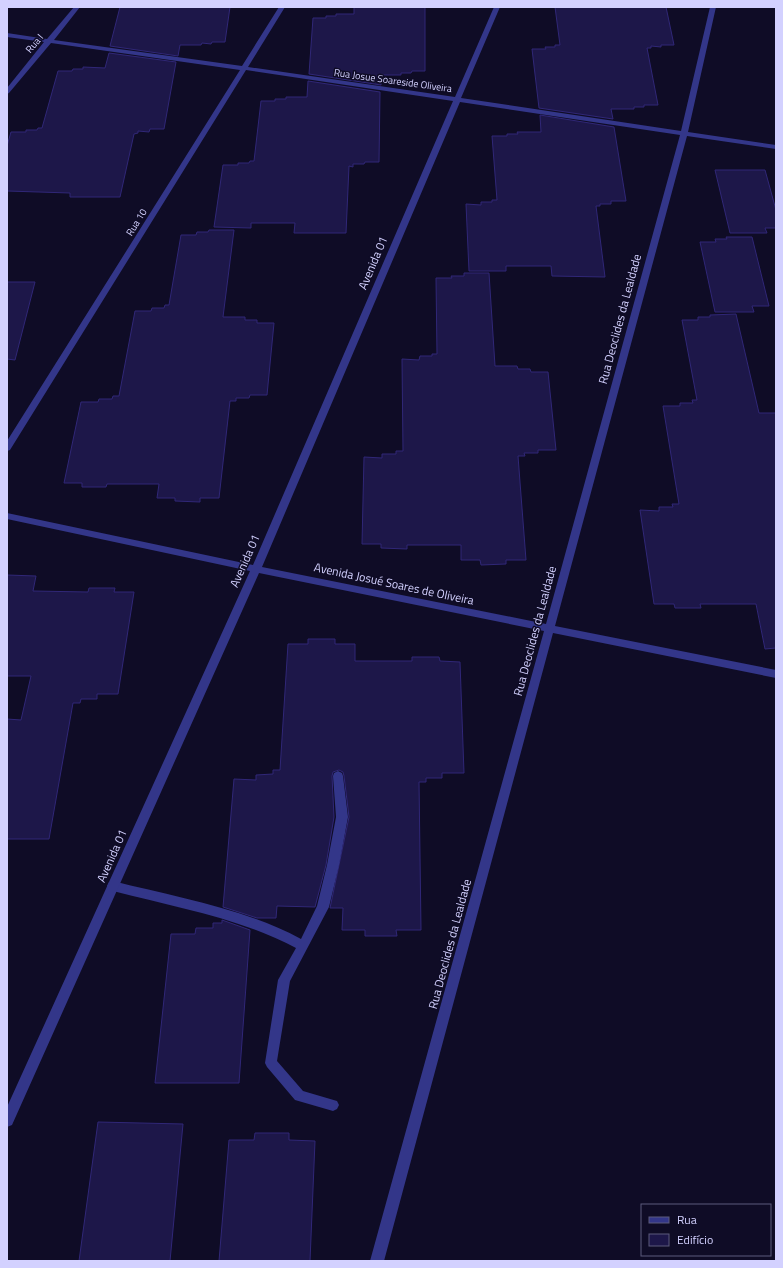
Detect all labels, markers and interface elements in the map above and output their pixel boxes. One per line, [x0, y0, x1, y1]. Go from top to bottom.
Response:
street label: Rua I [22, 30, 47, 56]
street label: Rua Josue Soareside Oliveira [333, 65, 453, 96]
street label: Rua 10 [122, 205, 151, 239]
street label: Avenida 01 [353, 233, 392, 292]
street label: Rua Deoclides da Lealdade [593, 252, 646, 386]
street label: Avenida 01 [224, 531, 265, 590]
street label: Avenida Josué Soares de Oliveira [312, 557, 476, 610]
street label: Rua Deoclides da Lealdade [508, 564, 561, 698]
street label: Avenida 01 [91, 826, 132, 885]
street label: Rua Deoclides da Lealdade [423, 877, 476, 1011]
legend [641, 1204, 771, 1256]
text: Rua [677, 1210, 697, 1229]
text: Edifício [677, 1230, 713, 1249]

